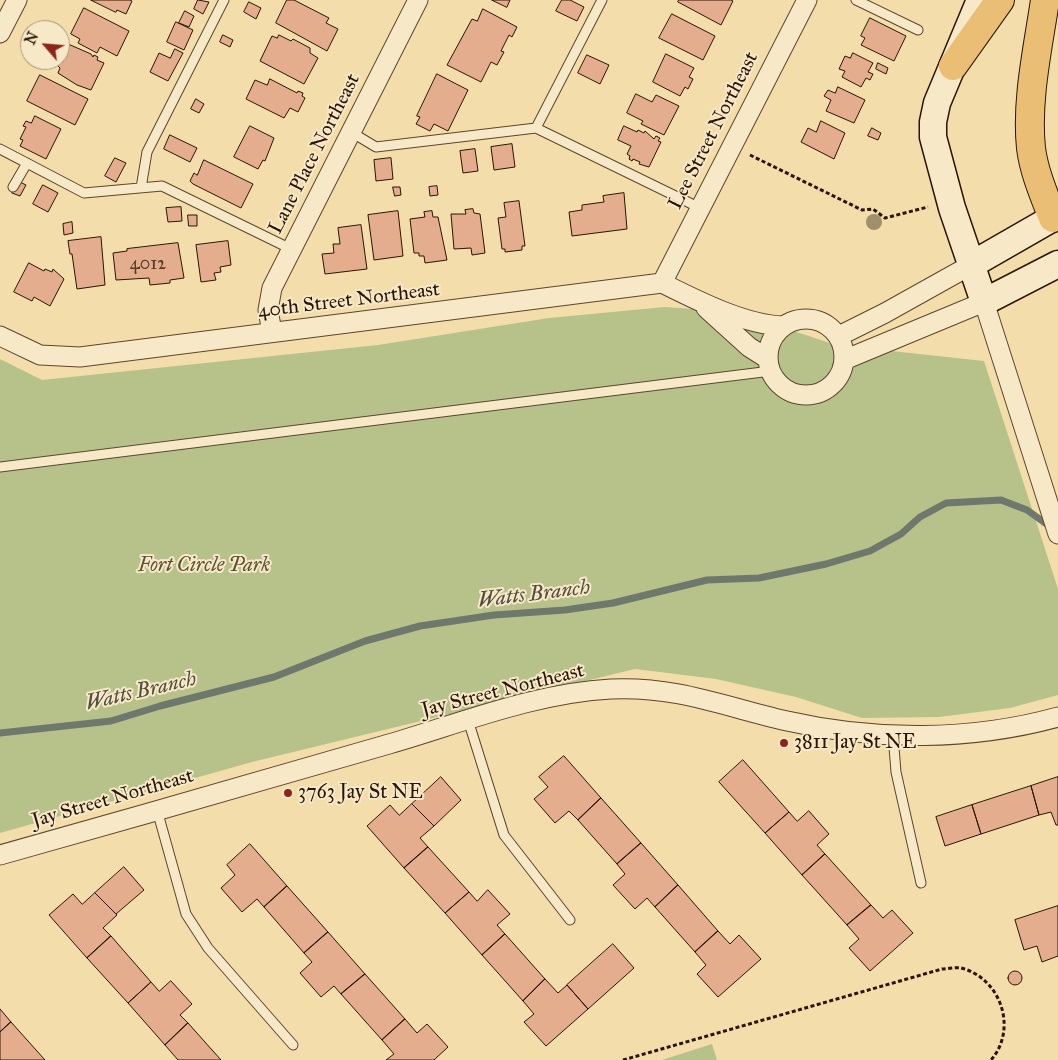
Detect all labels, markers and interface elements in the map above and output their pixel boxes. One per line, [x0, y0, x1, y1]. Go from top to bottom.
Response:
north arrow [20, 20, 70, 70]
text: N [22, 29, 42, 48]
street label: Lee Street Northeast [664, 48, 764, 214]
street label: Lane Place Northeast [264, 70, 366, 238]
house number: 4012 [130, 254, 166, 276]
street label: 40th Street Northeast [257, 278, 441, 324]
park label: Fort Circle Park [138, 554, 270, 578]
water label: Watts Branch [476, 576, 592, 614]
street label: Jay Street Northeast [419, 659, 587, 723]
water label: Watts Branch [83, 667, 199, 717]
place label: 3811 Jay St NE [794, 731, 916, 755]
marker: 3811 Jay St NE [778, 737, 790, 749]
street label: Jay Street Northeast [29, 764, 197, 834]
place label: 3763 Jay St NE [298, 781, 423, 805]
marker: 3763 Jay St NE [282, 787, 294, 799]

